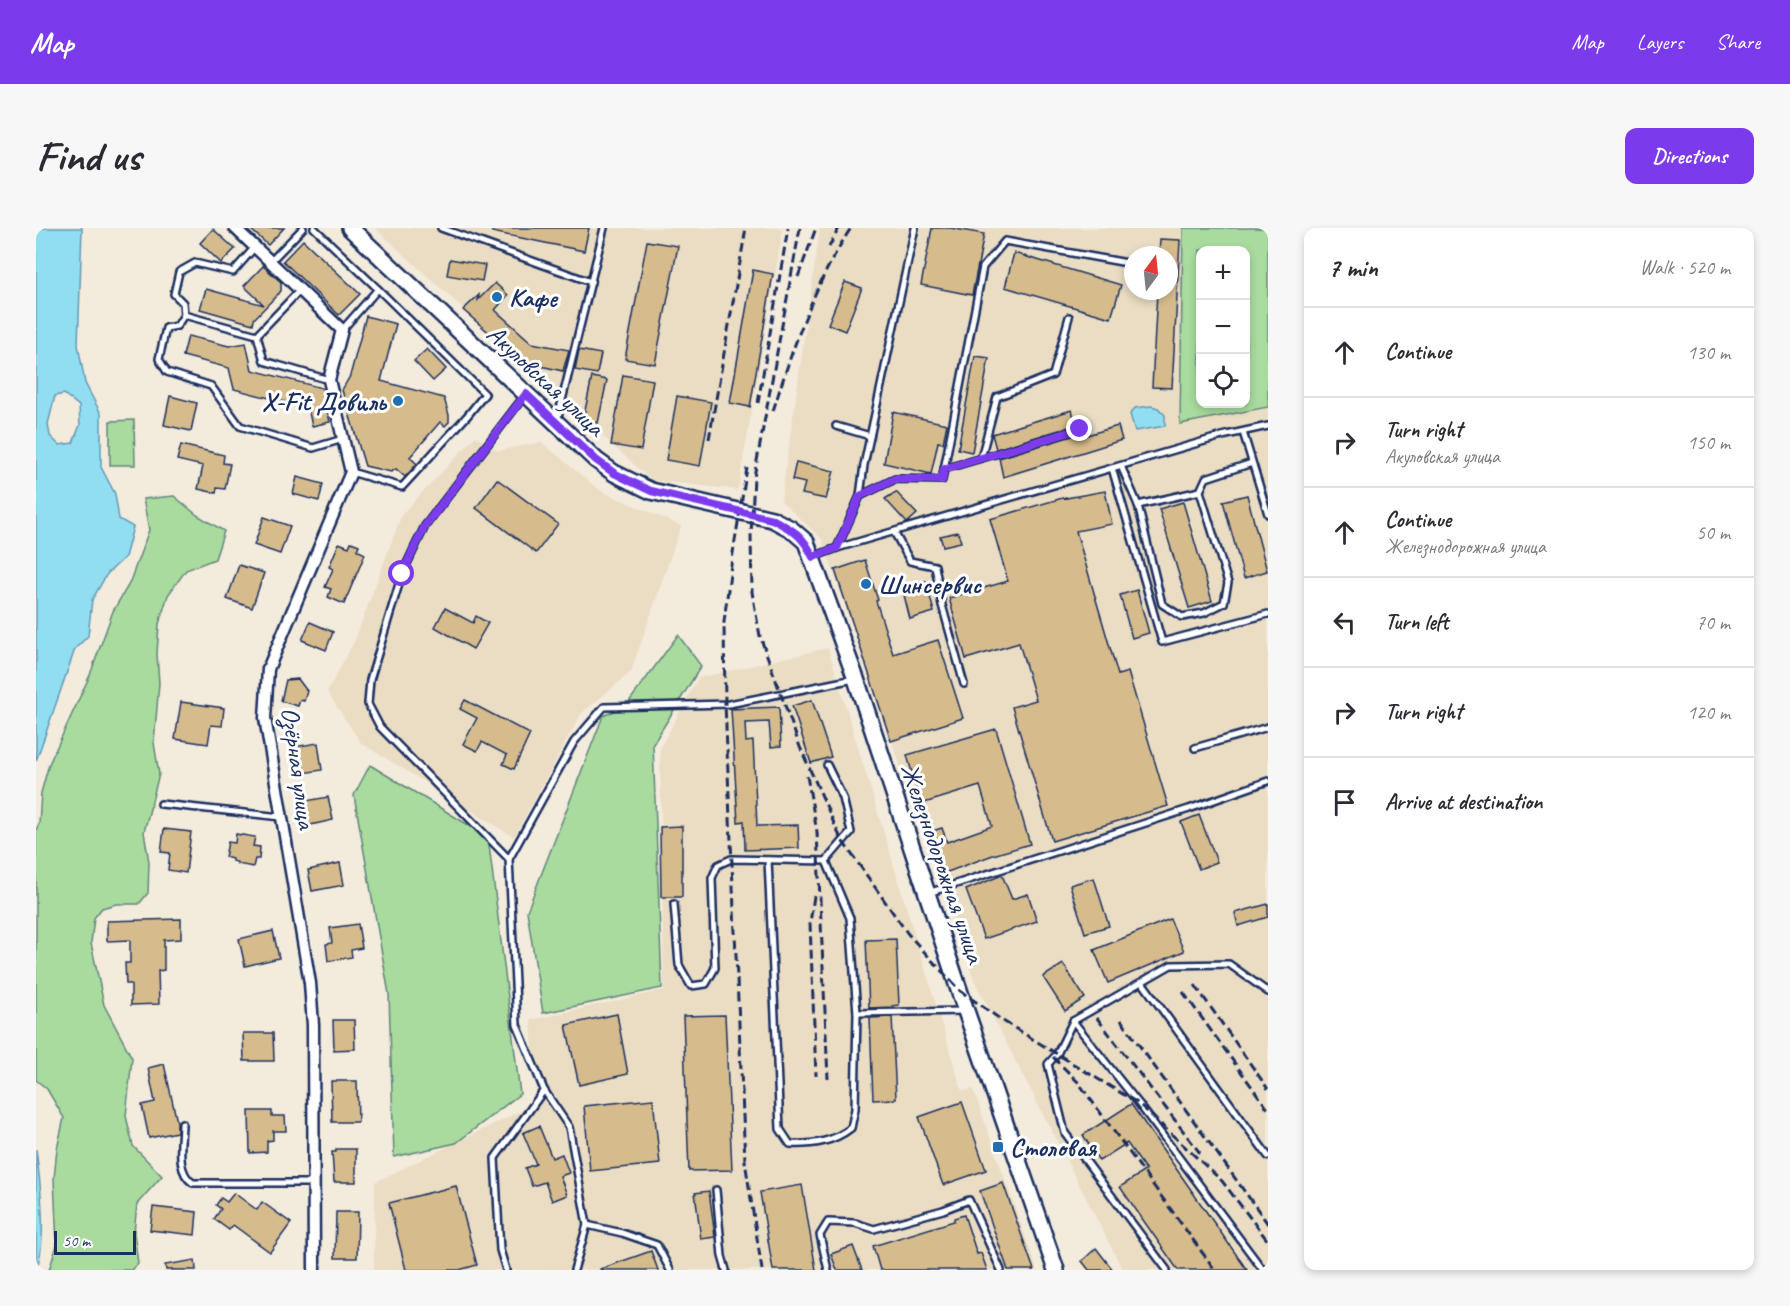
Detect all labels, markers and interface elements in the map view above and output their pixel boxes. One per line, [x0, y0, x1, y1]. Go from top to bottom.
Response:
text: Map [30, 25, 73, 60]
text: Map [1571, 29, 1604, 55]
text: Layers [1637, 29, 1683, 55]
text: Share [1716, 29, 1760, 55]
button: Directions [1625, 128, 1754, 184]
text: Find us [36, 130, 141, 183]
north arrow [1124, 246, 1178, 300]
map controls [1196, 246, 1250, 408]
button: + [1196, 246, 1250, 300]
text: 7 min [1328, 251, 1378, 284]
text: Walk · 520 m [1640, 255, 1730, 280]
place label: Кафе [509, 281, 559, 314]
marker: Кафе [490, 290, 504, 304]
button: − [1196, 300, 1250, 354]
street label: Акуловская улица [480, 317, 613, 444]
icon: ahead [1328, 336, 1361, 369]
text: Continue [1385, 338, 1451, 366]
text: 130 m [1687, 340, 1730, 365]
button: locate [1196, 354, 1250, 408]
place label: X-Fit Довиль [262, 385, 388, 418]
marker: X-Fit Довиль [391, 394, 405, 408]
route end [1066, 415, 1092, 441]
text: Turn right [1385, 416, 1462, 444]
icon: right [1328, 426, 1361, 459]
text: 150 m [1687, 430, 1730, 455]
text: Акуловская улица [1385, 444, 1500, 469]
text: Continue [1385, 506, 1451, 534]
icon: ahead [1328, 516, 1361, 549]
text: 50 m [1696, 520, 1730, 545]
text: Железнодорожная улица [1385, 534, 1546, 559]
route start [388, 560, 414, 586]
place label: Шинсервис [878, 568, 982, 601]
marker: Шинсервис [859, 577, 873, 591]
icon: left [1328, 606, 1361, 639]
text: Turn left [1385, 608, 1449, 636]
text: 70 m [1696, 610, 1730, 635]
icon: right [1328, 696, 1361, 729]
text: Turn right [1385, 698, 1462, 726]
text: 120 m [1687, 700, 1730, 725]
street label: Озёрная улица [273, 705, 324, 833]
street label: Железнодорожная улица [893, 759, 993, 969]
icon: arrive [1328, 786, 1361, 819]
text: Arrive at destination [1385, 788, 1542, 816]
place label: Столовая [1010, 1131, 1098, 1164]
marker: Столовая [991, 1140, 1005, 1154]
scale bar [54, 1228, 136, 1256]
text: 50 m [63, 1231, 90, 1251]

